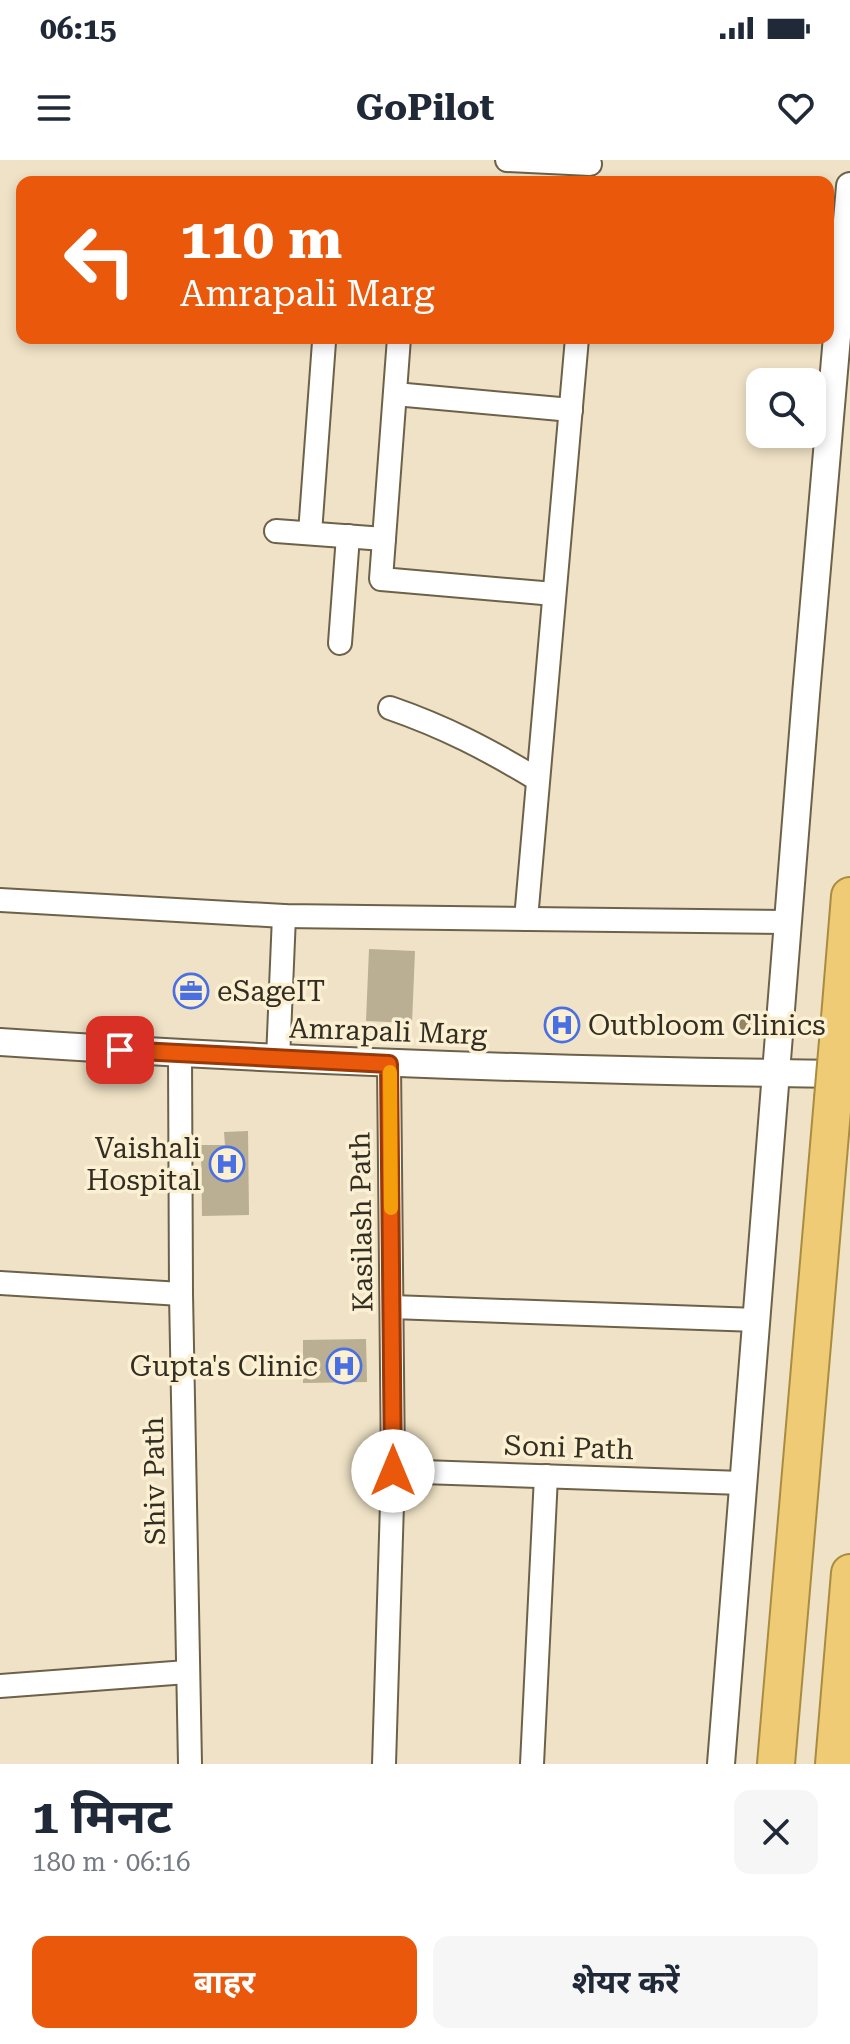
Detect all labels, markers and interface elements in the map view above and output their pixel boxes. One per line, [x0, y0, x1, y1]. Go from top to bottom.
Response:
text: 06:15 [40, 11, 117, 46]
icon: menu [32, 86, 76, 130]
icon: heart [774, 86, 818, 130]
text: GoPilot [356, 87, 494, 129]
text: 110 m [180, 206, 342, 272]
icon: left [48, 208, 152, 312]
text: Amrapali Marg [180, 273, 435, 315]
map controls [746, 368, 826, 448]
button: search [746, 368, 826, 448]
office icon: eSageIT [172, 972, 210, 1010]
place label: eSageIT [217, 975, 325, 1008]
hospital icon: Outbloom Clinics [543, 1006, 581, 1044]
place label: Outbloom Clinics [588, 1009, 826, 1042]
street label: Amrapali Marg [288, 1012, 488, 1051]
pin [86, 1016, 154, 1084]
icon: arrive [98, 1028, 142, 1072]
place label: Vaishali Hospital [86, 1132, 201, 1197]
street label: Kasilash Path [343, 1132, 380, 1312]
hospital icon: Vaishali Hospital [208, 1145, 246, 1183]
hospital icon: Gupta's Clinic [325, 1347, 363, 1385]
place label: Gupta's Clinic [130, 1350, 318, 1383]
street label: Shiv Path [137, 1416, 172, 1545]
position arrow [351, 1429, 435, 1513]
street label: Soni Path [504, 1429, 634, 1466]
text: 1 मिनट [32, 1789, 172, 1845]
button: close [734, 1790, 818, 1874]
text: 180 m · 06:16 [32, 1847, 191, 1877]
button: बाहर [32, 1936, 417, 2028]
button: शेयर करें [433, 1936, 818, 2028]

